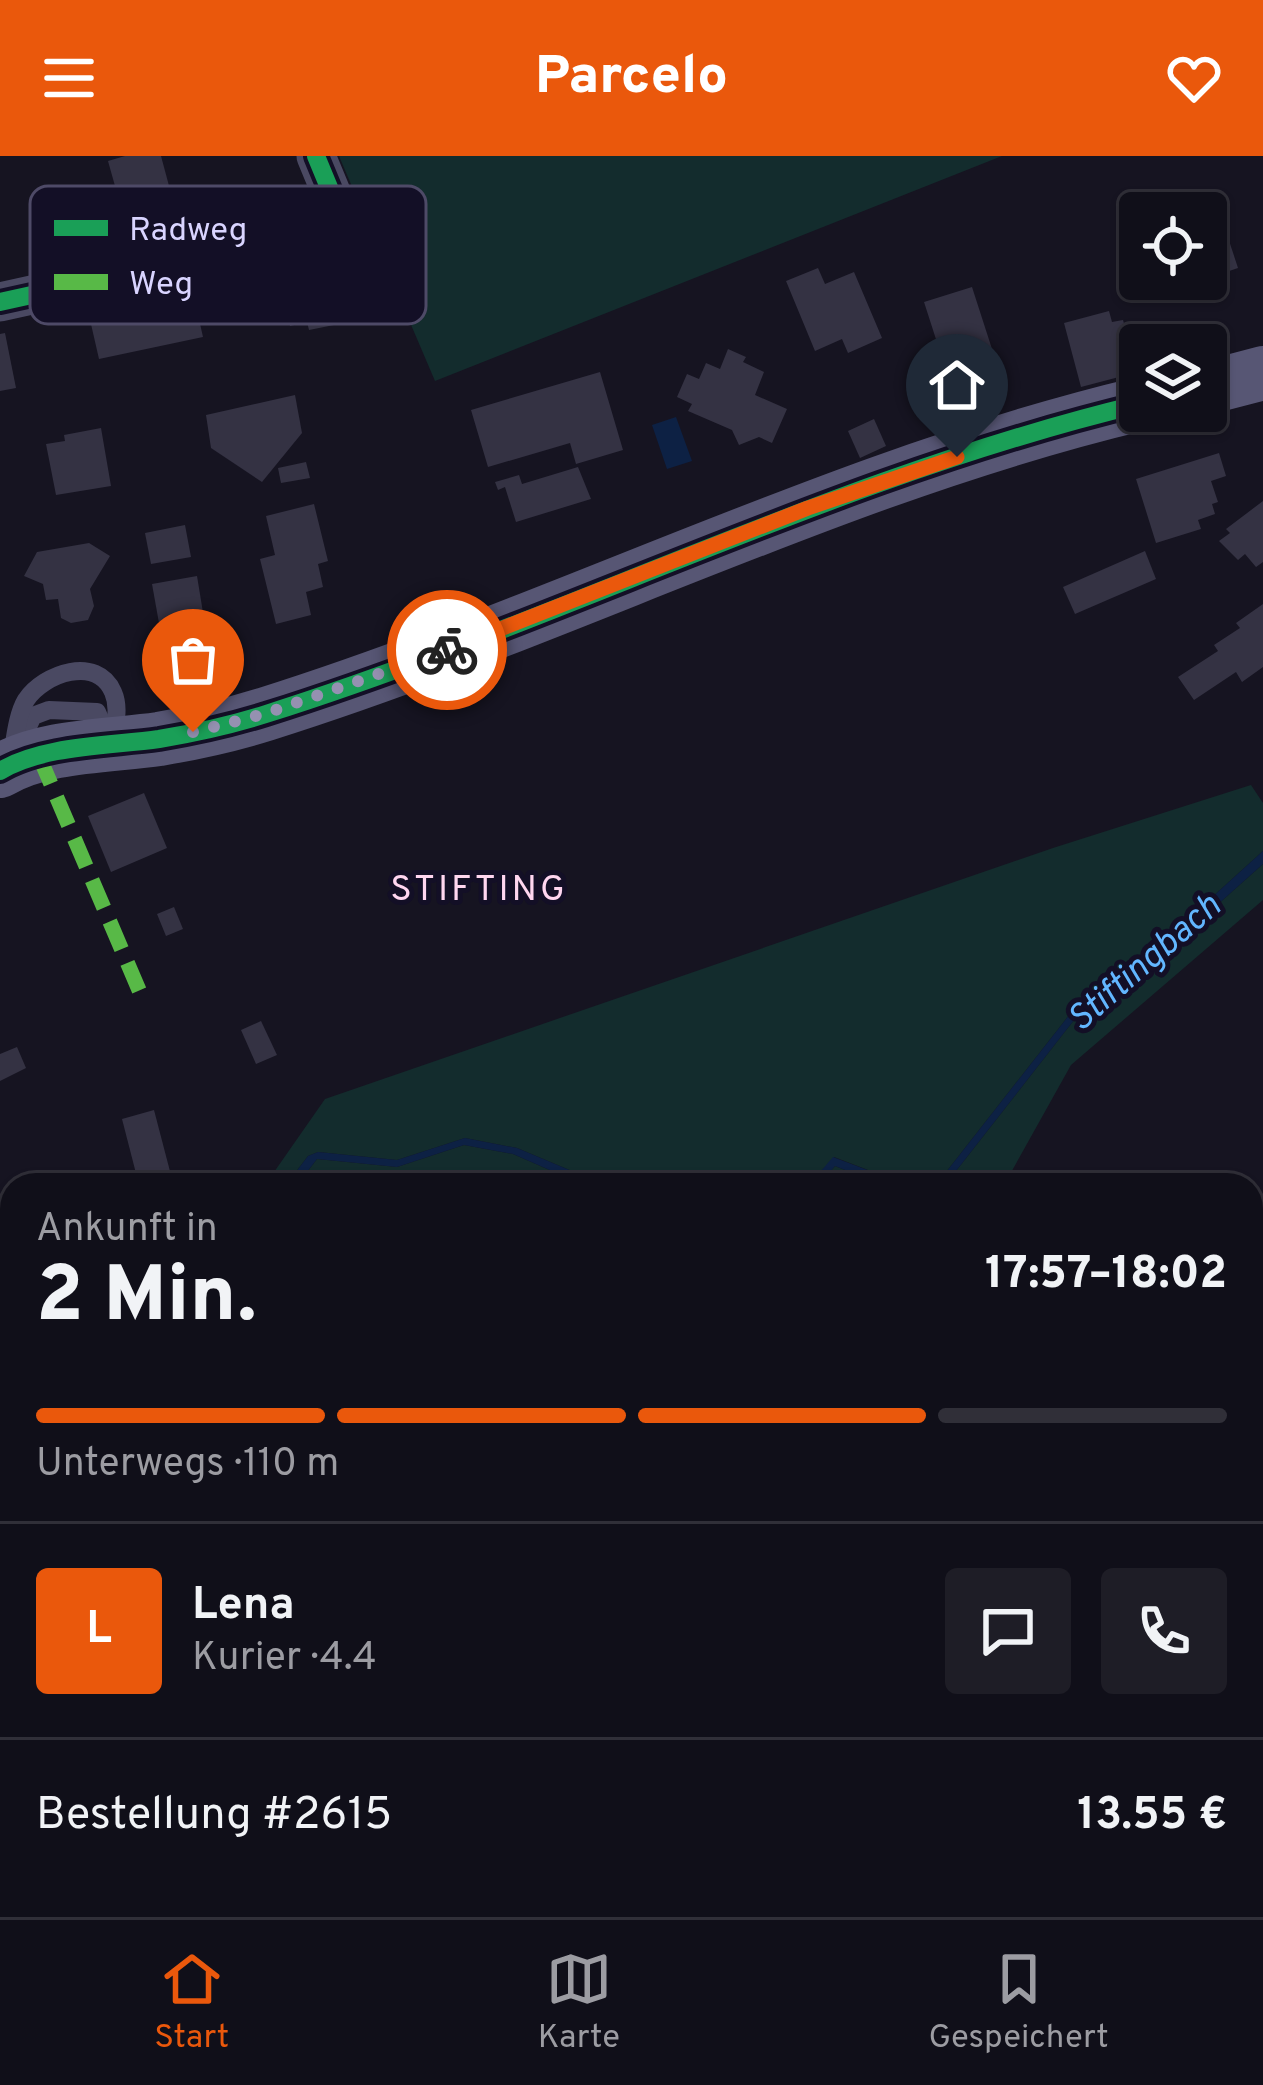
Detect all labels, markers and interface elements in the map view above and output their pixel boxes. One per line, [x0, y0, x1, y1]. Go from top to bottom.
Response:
text: Parcelo [535, 44, 728, 113]
icon: menu [36, 45, 102, 111]
icon: heart [1161, 45, 1227, 111]
legend [30, 186, 426, 324]
map controls [1119, 192, 1227, 432]
button: locate [1119, 192, 1227, 300]
text: Radweg [129, 211, 247, 253]
text: Weg [129, 265, 193, 307]
button: layers [1119, 324, 1227, 432]
pin [906, 334, 1008, 457]
icon: home [924, 352, 990, 418]
courier [387, 590, 507, 710]
pin [142, 609, 244, 732]
icon: bike [414, 617, 480, 683]
icon: bag [160, 627, 226, 693]
district label: STIFTING [390, 868, 568, 914]
water label: Stiftingbach [1059, 884, 1232, 1043]
text: Ankunft in [36, 1206, 218, 1255]
text: 17:57–18:02 [985, 1247, 1227, 1304]
text: 2 Min. [36, 1250, 257, 1349]
text: Unterwegs · 110 m [36, 1441, 339, 1490]
button: chat [945, 1568, 1071, 1694]
button: phone [1101, 1568, 1227, 1694]
text: Lena [192, 1578, 294, 1635]
text: L [86, 1602, 112, 1659]
text: Kurier · 4.4 [192, 1635, 377, 1684]
text: Bestellung #2615 [36, 1788, 392, 1845]
text: 13.55 € [1077, 1788, 1227, 1845]
tab: Start [154, 1946, 229, 2060]
tab: Karte [538, 1946, 620, 2060]
tab: Gespeichert [928, 1946, 1109, 2060]

